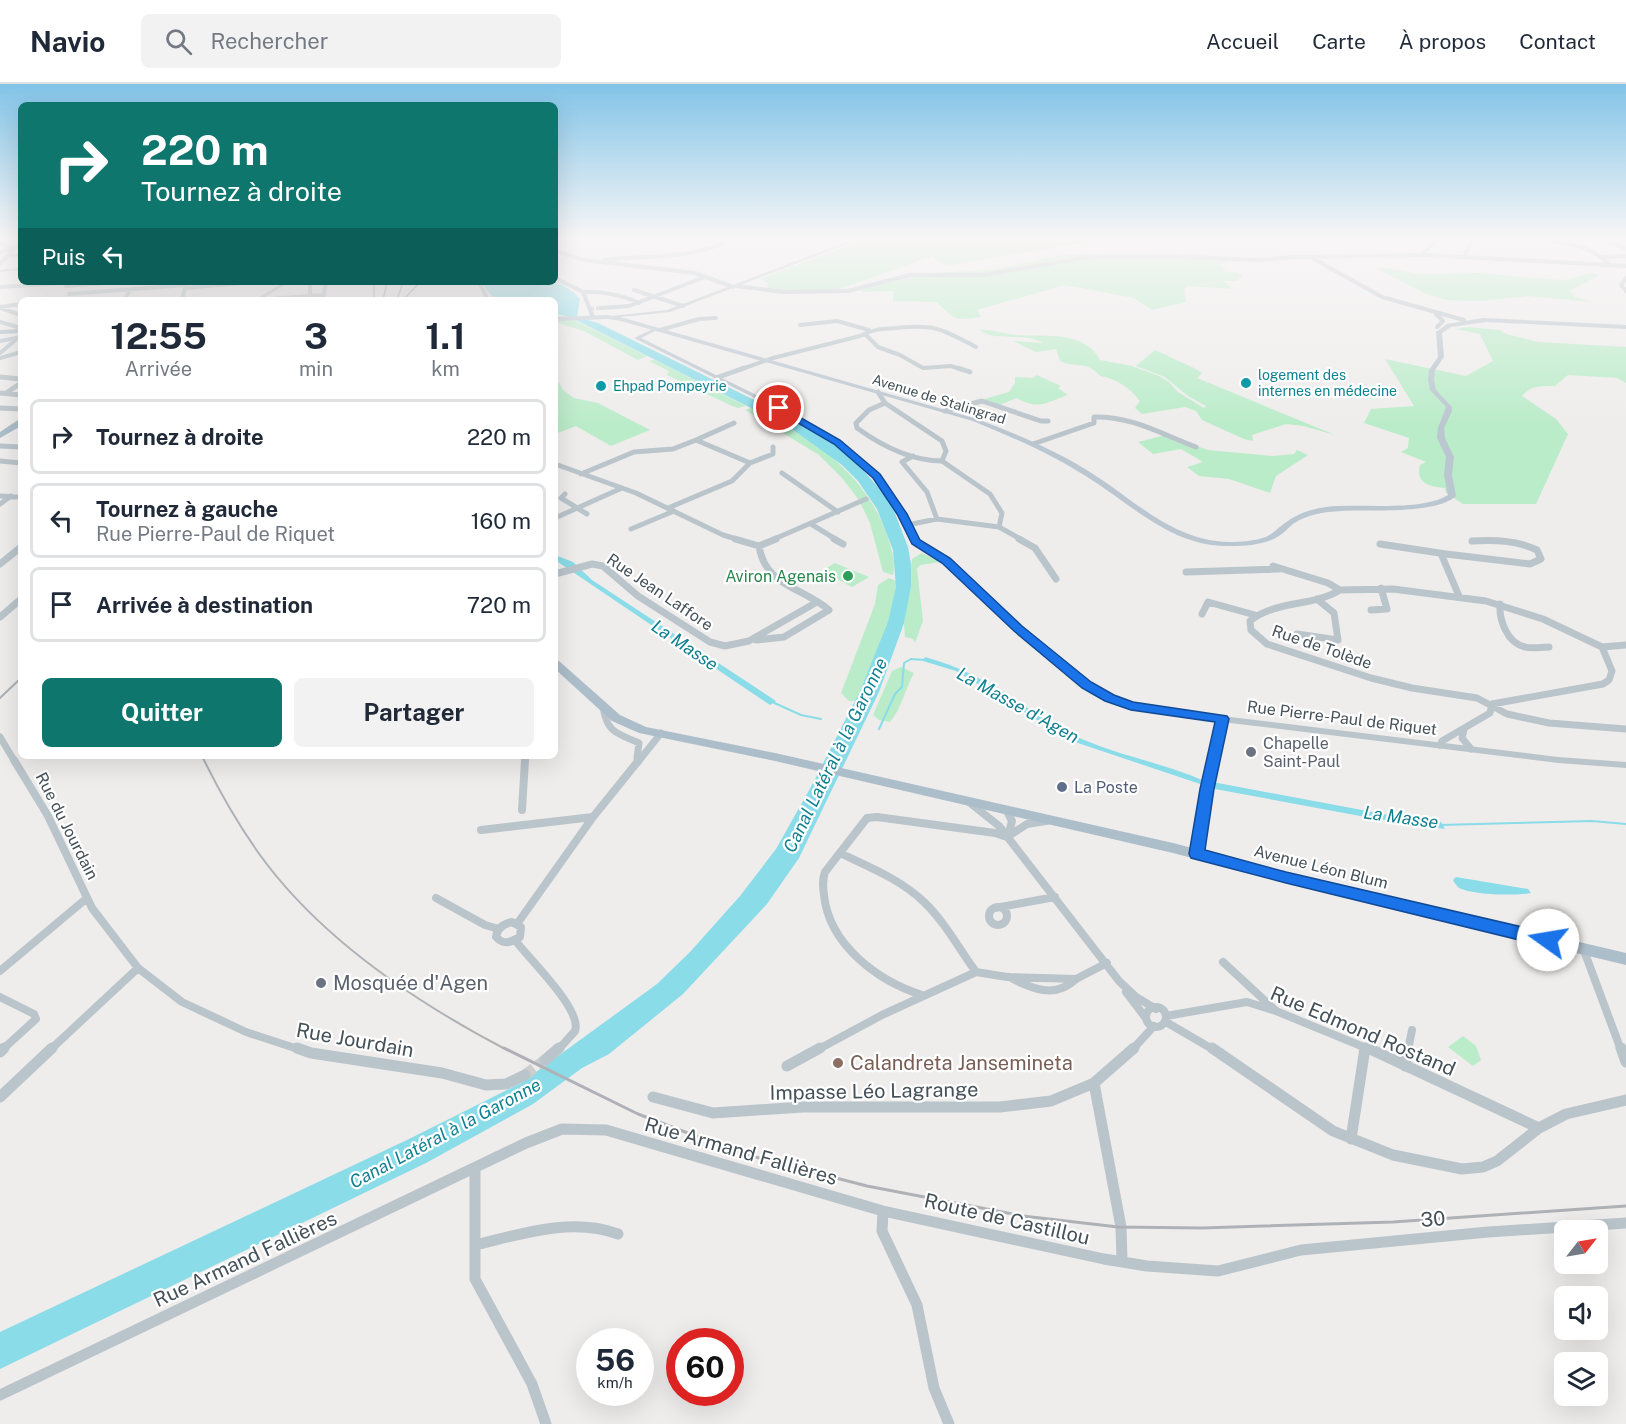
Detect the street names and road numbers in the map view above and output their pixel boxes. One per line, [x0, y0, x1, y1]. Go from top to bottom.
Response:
street label: Avenue de Stalingrad [870, 371, 1008, 427]
street label: Rue Jean Laffore [603, 549, 717, 635]
street label: Rue de Tolède [1269, 621, 1375, 673]
street label: Rue Pierre-Paul de Riquet [1246, 697, 1438, 739]
street label: Rue du Jourdain [32, 769, 102, 883]
street label: Avenue Léon Blum [1252, 841, 1390, 893]
street label: Rue Edmond Rostand [1267, 981, 1459, 1081]
street label: Rue Jourdain [294, 1018, 416, 1062]
street label: Impasse Léo Lagrange [769, 1077, 979, 1105]
street label: Rue Armand Fallières [642, 1112, 840, 1190]
street label: Route de Castillou [922, 1188, 1092, 1250]
street label: Rue Armand Fallières [150, 1206, 340, 1312]
street label: 30 [1420, 1206, 1446, 1232]

